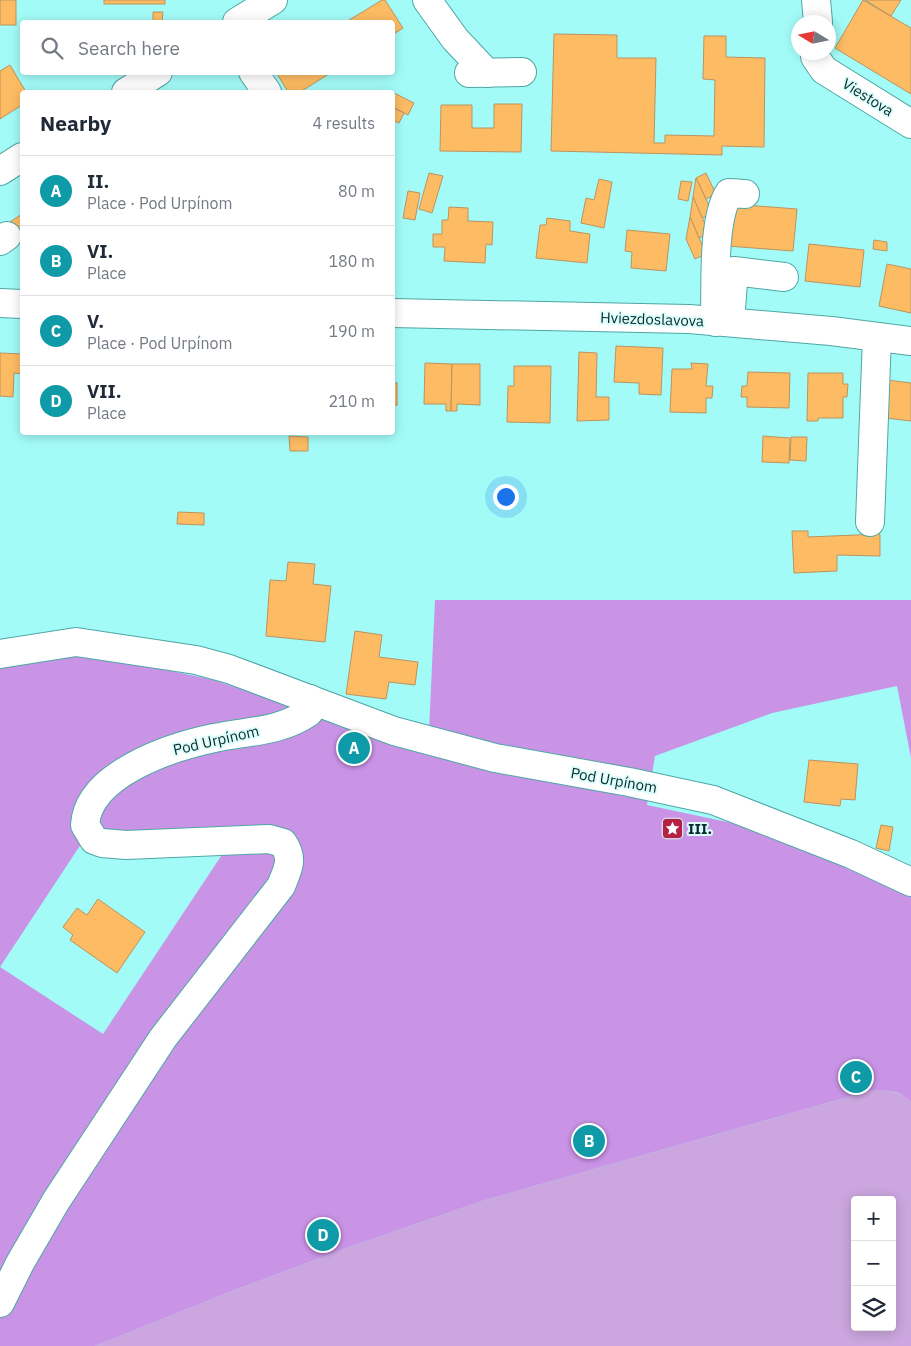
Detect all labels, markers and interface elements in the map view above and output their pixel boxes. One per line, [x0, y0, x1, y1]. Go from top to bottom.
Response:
north arrow [791, 15, 836, 60]
search box [20, 20, 395, 75]
icon: search [38, 34, 66, 62]
text: Search here [78, 36, 180, 60]
street label: Viestova [839, 74, 897, 120]
text: Nearby [40, 109, 111, 137]
text: 4 results [312, 113, 375, 133]
text: II. [87, 169, 109, 193]
text: A [51, 181, 61, 201]
text: 80 m [338, 181, 375, 201]
text: Place · Pod Urpínom [87, 193, 233, 213]
text: VI. [87, 239, 113, 263]
text: B [51, 251, 61, 271]
text: 180 m [328, 251, 375, 271]
text: Place [87, 263, 126, 283]
street label: Hviezdoslavova [600, 308, 704, 330]
text: V. [87, 309, 104, 333]
text: C [51, 321, 61, 341]
text: 190 m [328, 321, 375, 341]
text: Place · Pod Urpínom [87, 333, 233, 353]
text: VII. [87, 379, 122, 403]
text: D [50, 391, 62, 411]
text: 210 m [328, 391, 375, 411]
text: Place [87, 403, 126, 423]
your location [493, 484, 519, 510]
street label: Pod Urpínom [171, 721, 261, 759]
pin: A [338, 729, 370, 767]
street label: Pod Urpínom [569, 763, 659, 797]
place icon: III. [660, 816, 684, 840]
place label: III. [688, 819, 712, 838]
pin: C [840, 1058, 872, 1096]
pin: B [573, 1122, 605, 1160]
map controls [851, 1196, 896, 1331]
button: + [851, 1196, 896, 1241]
pin: D [307, 1216, 339, 1254]
button: − [851, 1241, 896, 1286]
button: layers [851, 1286, 896, 1331]

